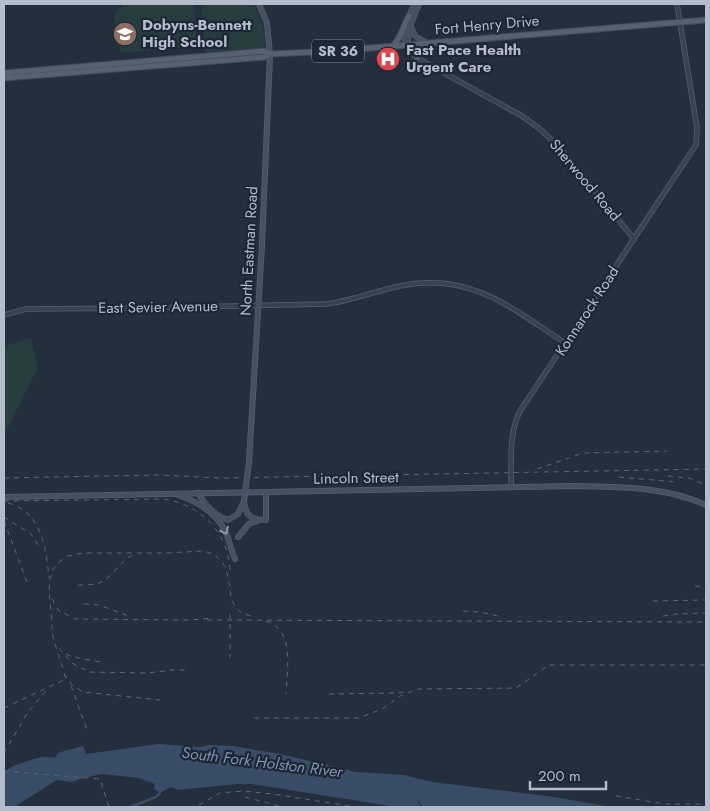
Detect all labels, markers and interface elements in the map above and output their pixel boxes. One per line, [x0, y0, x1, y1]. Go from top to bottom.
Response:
street label: Fort Henry Drive [434, 9, 540, 41]
place label: Dobyns-Bennett High School [142, 14, 252, 53]
school or university icon: Dobyns-Bennett High School [112, 21, 138, 47]
place label: Fast Pace Health Urgent Care [406, 39, 521, 78]
road number: SR 36 [312, 40, 364, 62]
hospital icon: Fast Pace Health Urgent Care [375, 46, 401, 72]
street label: Sherwood Road [544, 134, 626, 226]
street label: North Eastman Road [235, 186, 263, 316]
street label: Konnarock Road [550, 262, 624, 360]
street label: East Sevier Avenue [98, 295, 218, 319]
street label: Lincoln Street [313, 466, 399, 490]
one-way arrow [219, 526, 229, 535]
water label: South Fork Holston River [180, 741, 345, 783]
scale bar [530, 758, 606, 790]
text: 200 m [538, 765, 581, 787]

